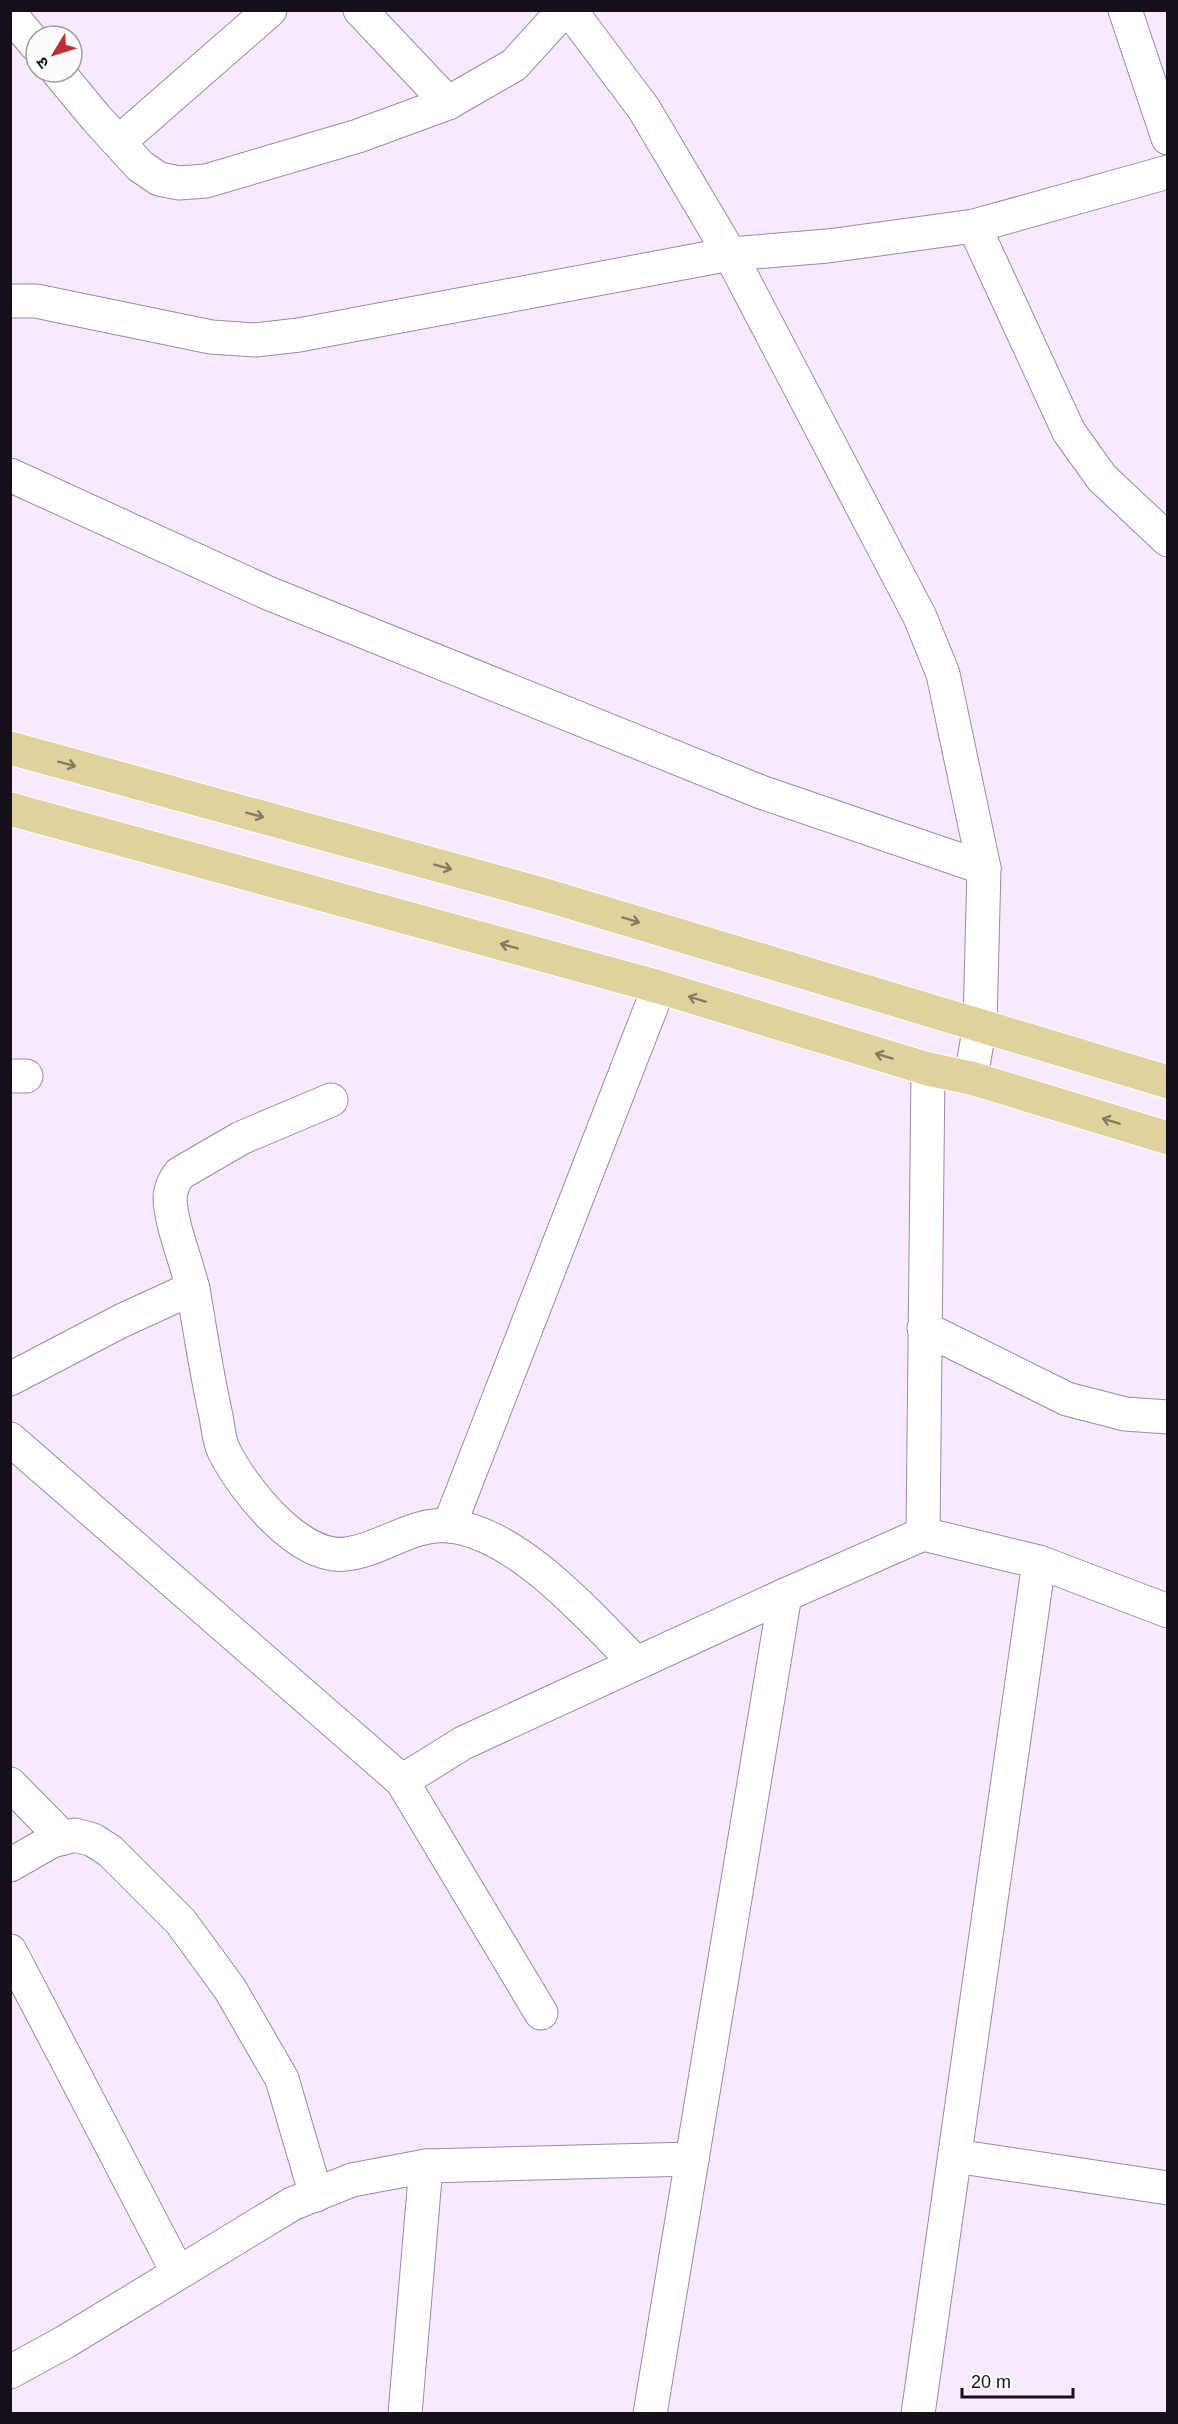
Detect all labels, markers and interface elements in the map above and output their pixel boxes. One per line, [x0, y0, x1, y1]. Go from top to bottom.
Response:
north arrow [24, 24, 84, 84]
text: उ [33, 54, 52, 72]
one-way arrow [57, 758, 76, 770]
one-way arrow [245, 810, 264, 821]
one-way arrow [433, 862, 452, 873]
one-way arrow [621, 915, 640, 926]
one-way arrow [500, 940, 519, 951]
one-way arrow [688, 993, 707, 1004]
one-way arrow [875, 1050, 894, 1061]
one-way arrow [1102, 1115, 1121, 1126]
scale bar [962, 2361, 1073, 2399]
text: 20 m [971, 2372, 1011, 2392]

